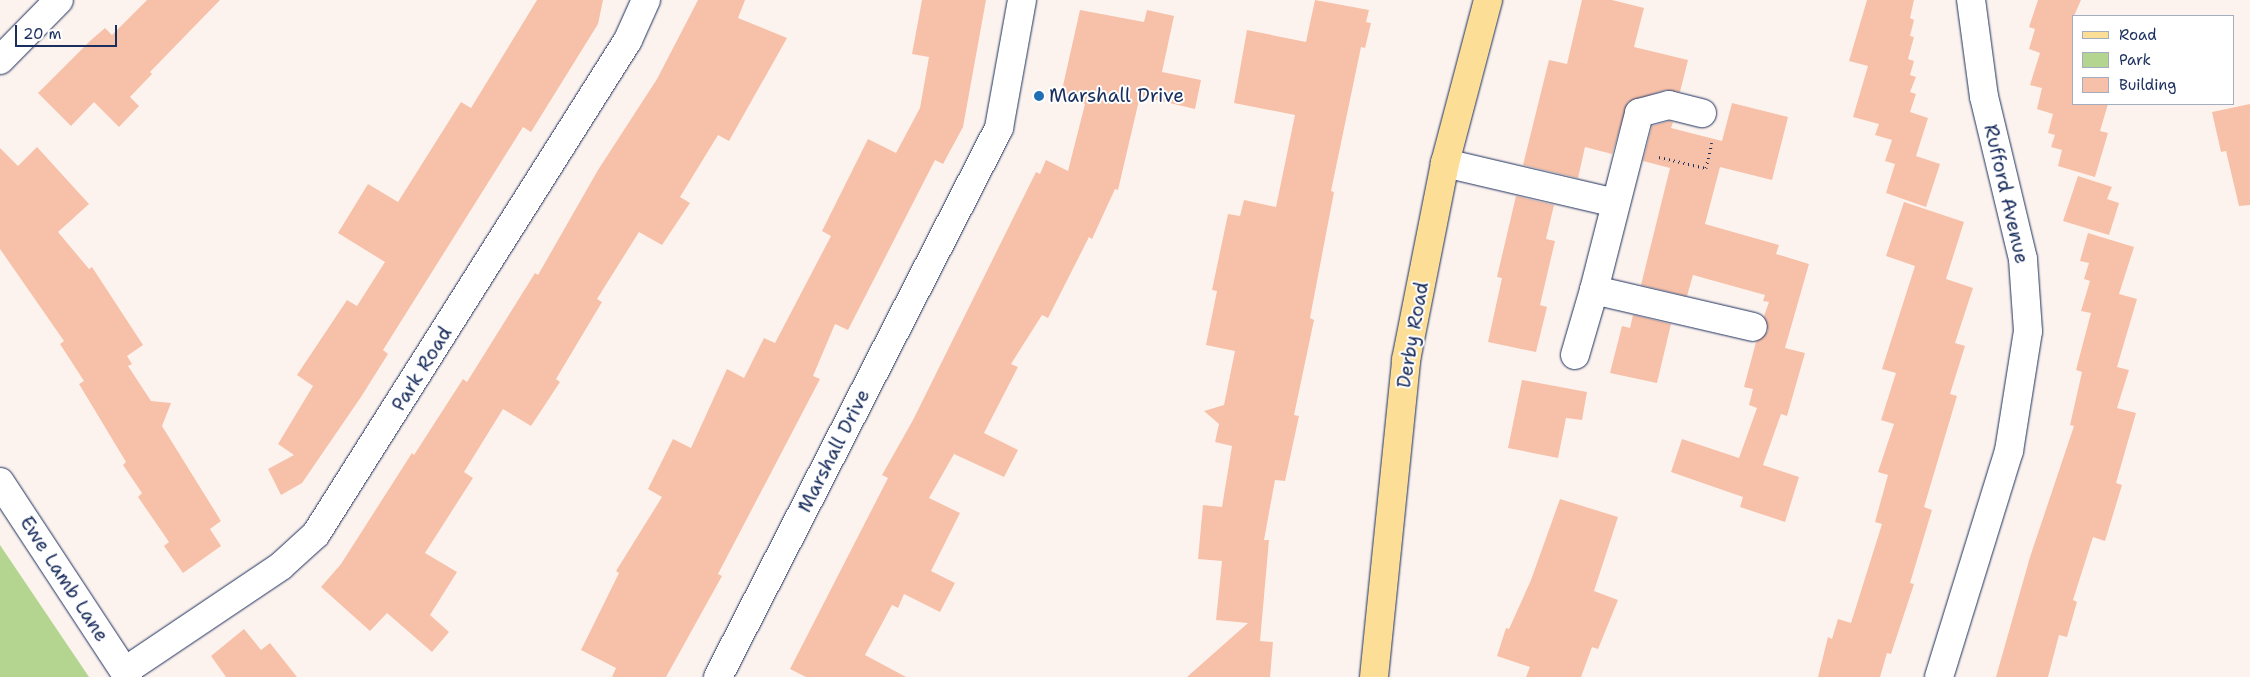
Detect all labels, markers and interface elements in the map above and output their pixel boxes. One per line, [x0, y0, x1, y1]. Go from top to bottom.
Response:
scale bar [18, 15, 120, 47]
legend [2072, 15, 2235, 105]
text: 20 m [23, 24, 62, 44]
text: Road [2119, 25, 2157, 45]
text: Park [2119, 50, 2151, 70]
text: Building [2119, 75, 2176, 95]
place label: Marshall Drive [1049, 85, 1184, 107]
marker: Marshall Drive [1033, 90, 1045, 102]
street label: Rufford Avenue [1979, 122, 2033, 266]
street label: Derby Road [1392, 280, 1434, 390]
street label: Park Road [387, 323, 457, 415]
street label: Marshall Drive [793, 386, 875, 516]
street label: Ewe Lamb Lane [15, 512, 113, 646]

